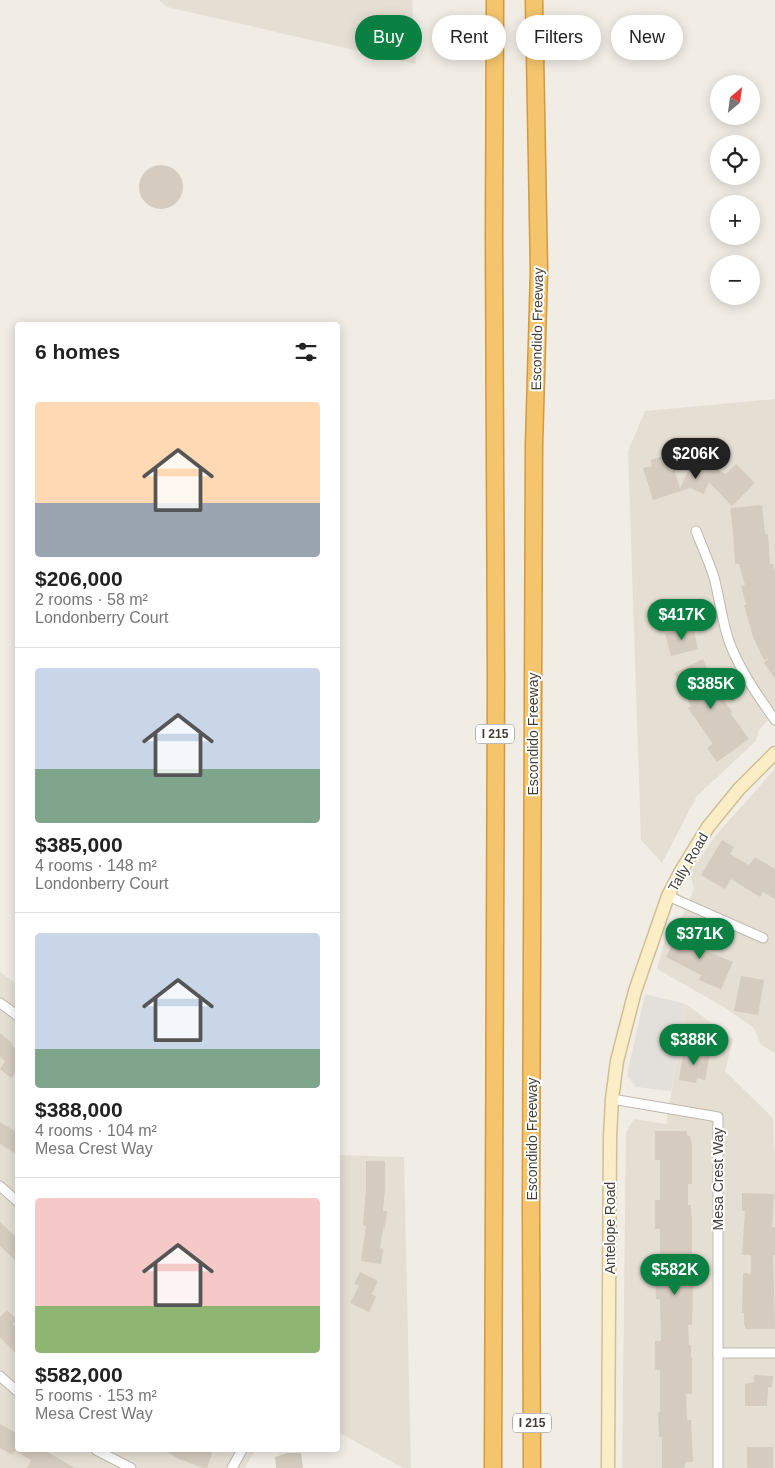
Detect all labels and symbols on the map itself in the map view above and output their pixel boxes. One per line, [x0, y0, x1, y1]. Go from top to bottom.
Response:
north arrow [710, 75, 760, 125]
street label: Escondido Freeway [528, 267, 546, 391]
pin: $206K [661, 438, 731, 480]
pin: $417K [647, 598, 717, 641]
pin: $385K [676, 668, 746, 710]
street label: Escondido Freeway [525, 673, 541, 795]
road number: I 215 [476, 724, 514, 744]
street label: Tally Road [665, 830, 711, 894]
pin: $371K [665, 918, 735, 960]
pin: $388K [659, 1024, 729, 1066]
street label: Escondido Freeway [524, 1078, 540, 1200]
street label: Mesa Crest Way [710, 1128, 726, 1230]
street label: Antelope Road [602, 1182, 618, 1274]
pin: $582K [640, 1254, 710, 1296]
road number: I 215 [513, 1414, 551, 1432]

